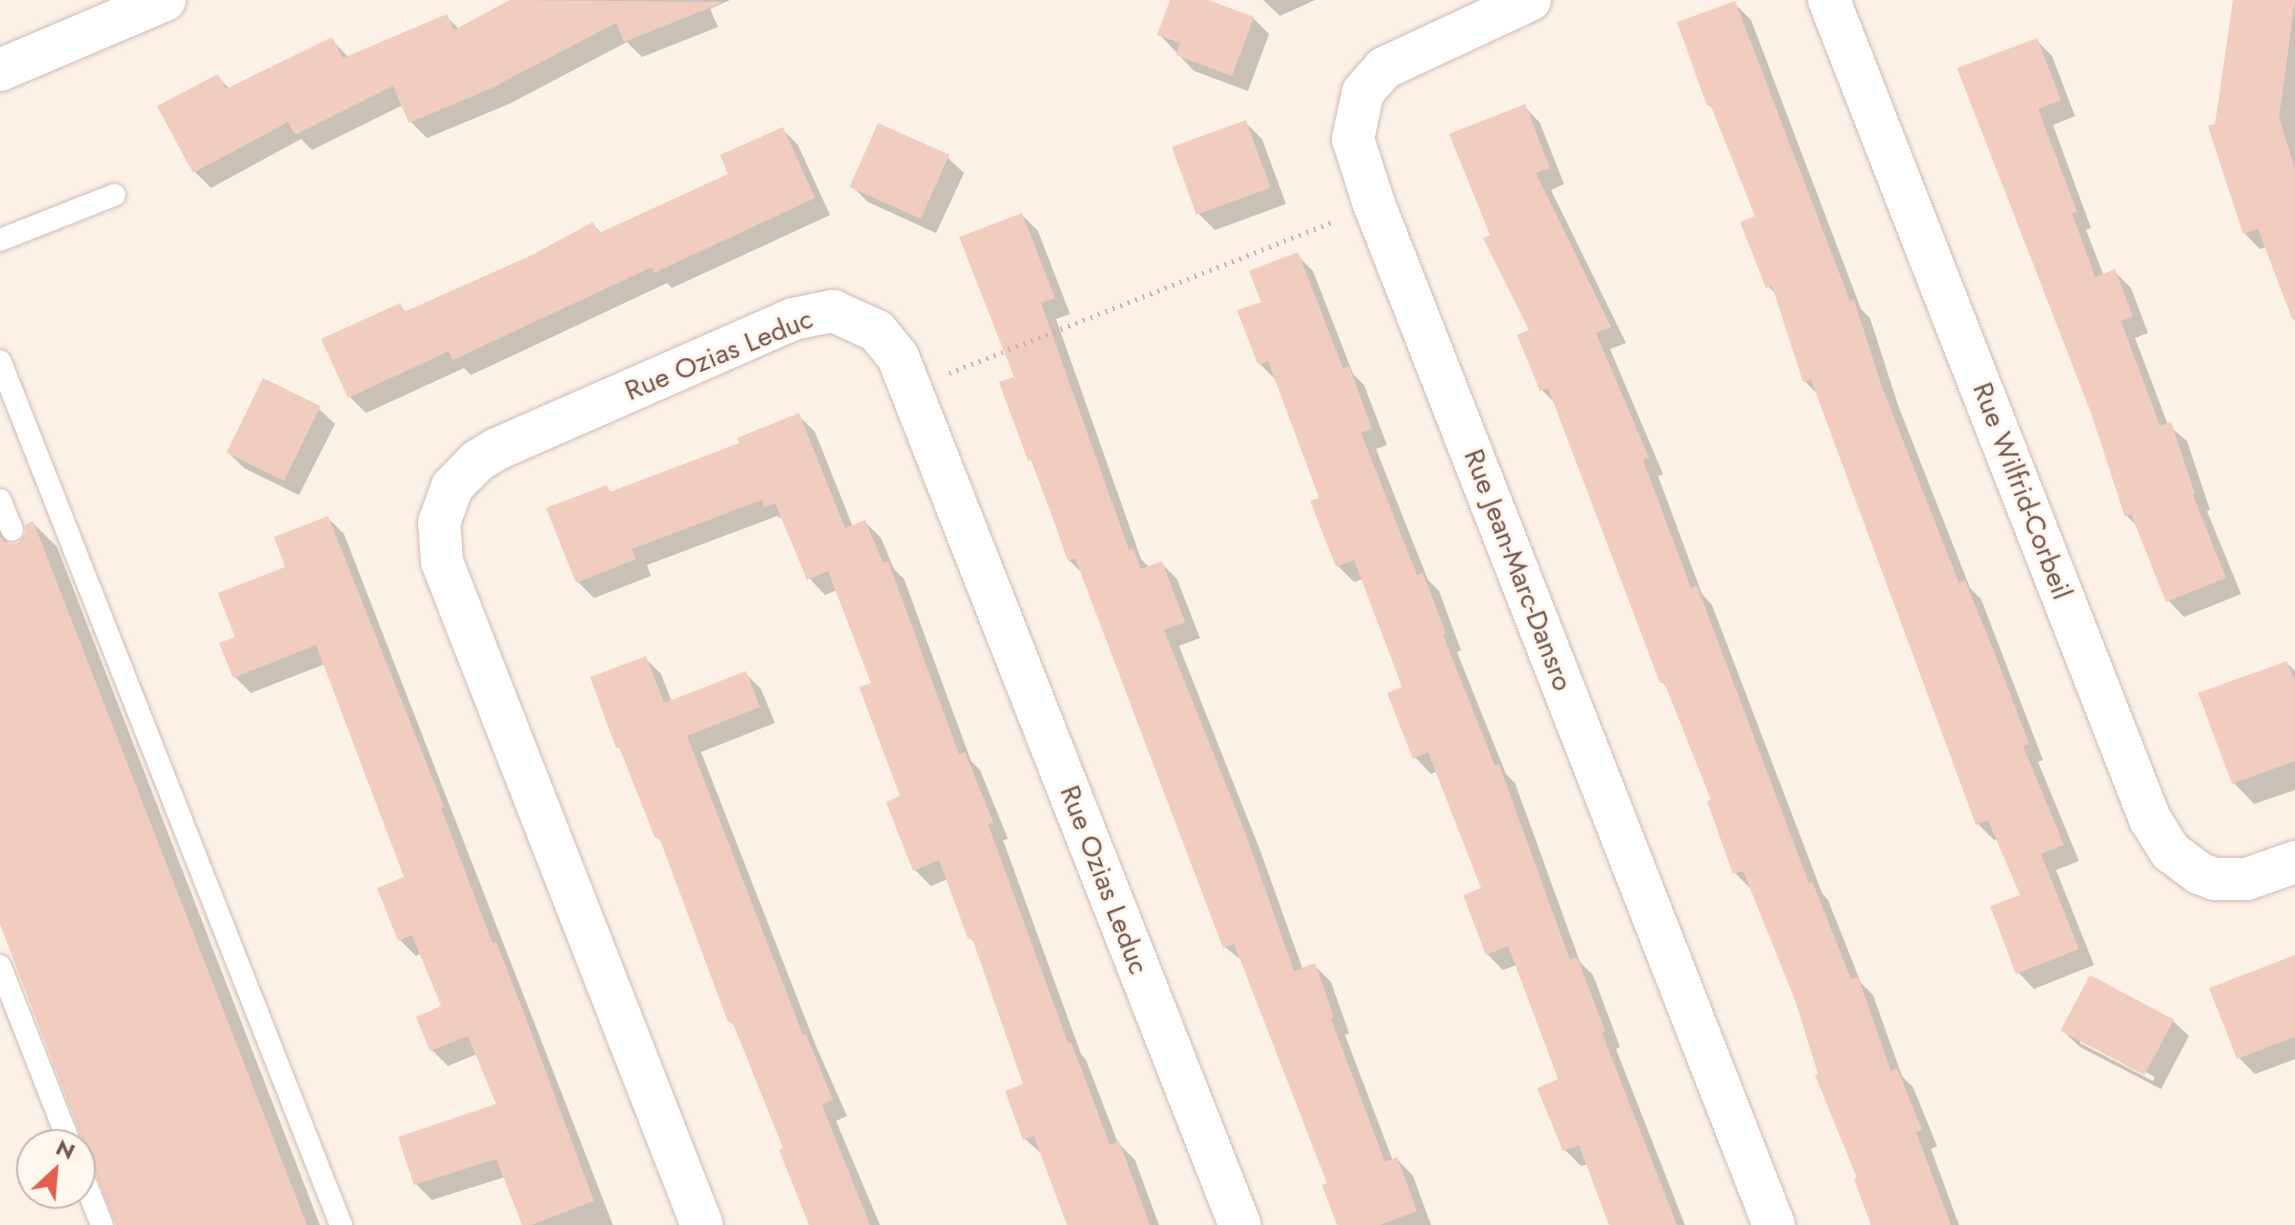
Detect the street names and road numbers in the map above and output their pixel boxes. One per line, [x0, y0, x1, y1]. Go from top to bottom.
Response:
street label: Rue Ozias Leduc [620, 302, 818, 408]
street label: Rue Wilfrid-Corbeil [1965, 378, 2079, 604]
street label: Rue Jean-Marc-Dansro [1456, 445, 1580, 695]
street label: Rue Ozias Leduc [1053, 781, 1155, 979]

